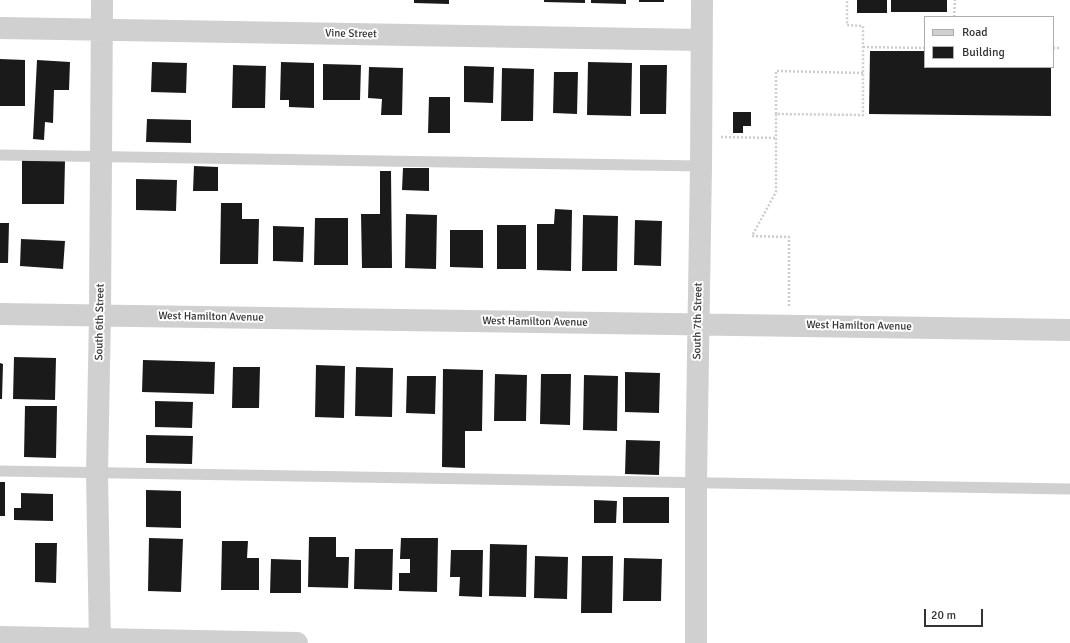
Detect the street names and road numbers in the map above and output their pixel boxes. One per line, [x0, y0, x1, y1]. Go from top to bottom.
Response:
street label: Vine Street [325, 27, 377, 41]
street label: South 7th Street [691, 282, 705, 360]
street label: South 6th Street [93, 283, 107, 361]
street label: West Hamilton Avenue [158, 309, 264, 325]
street label: West Hamilton Avenue [482, 314, 588, 330]
street label: West Hamilton Avenue [806, 318, 912, 334]

